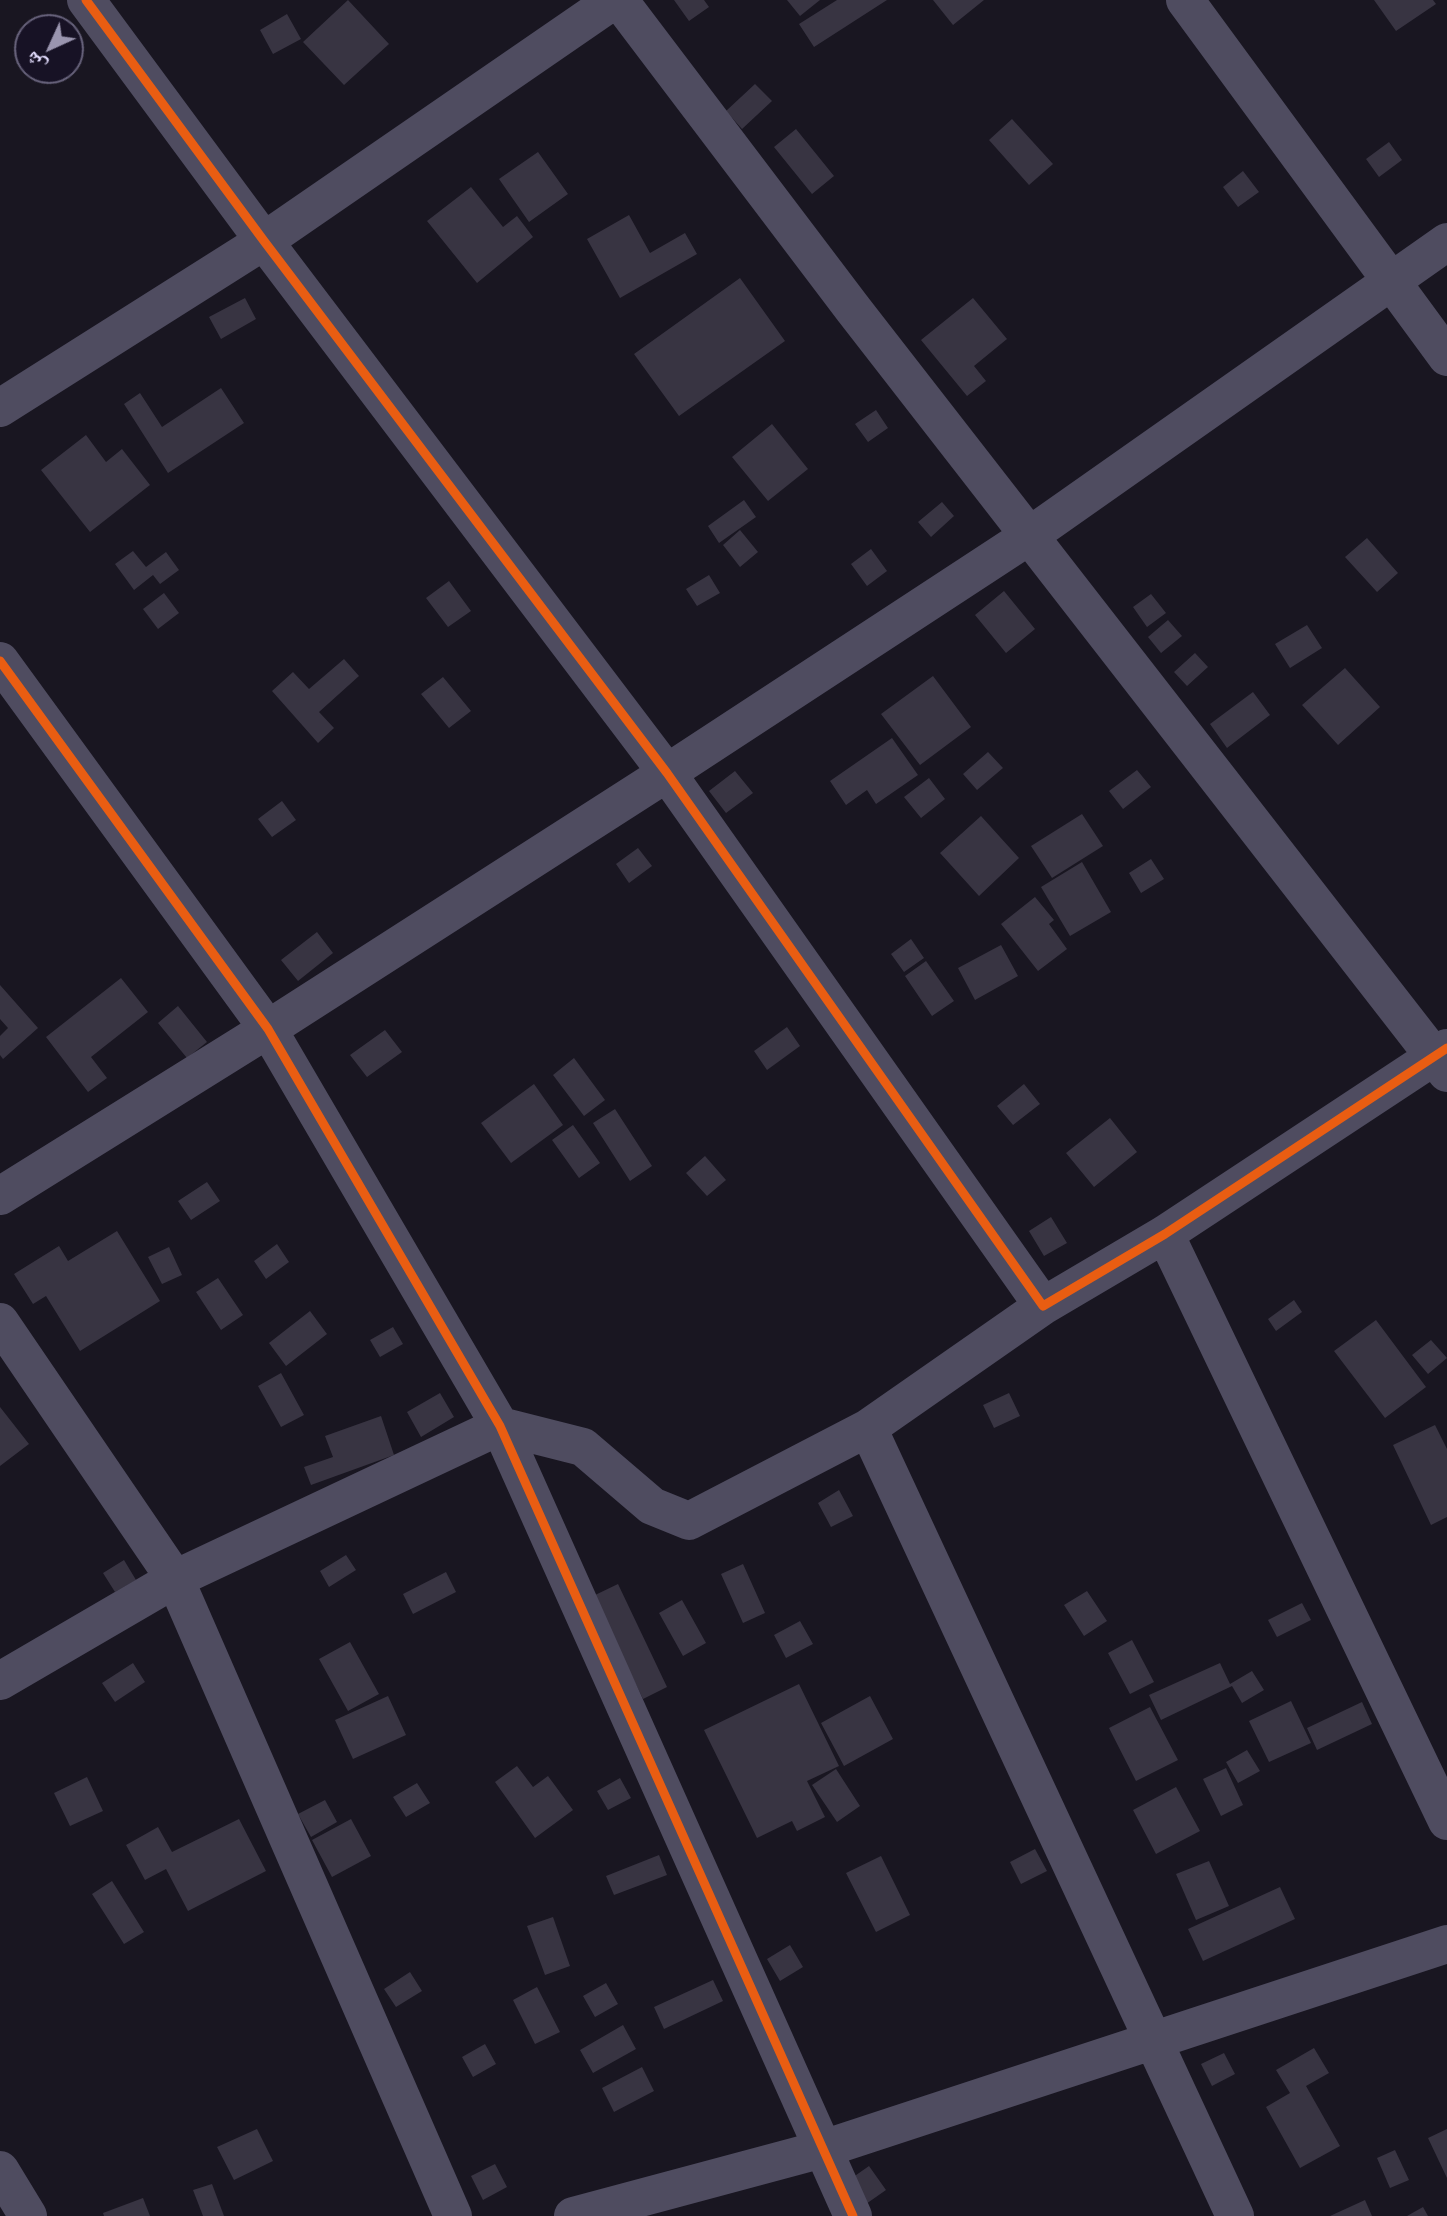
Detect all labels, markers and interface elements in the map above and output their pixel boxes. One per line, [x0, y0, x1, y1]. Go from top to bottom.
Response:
north arrow [14, 14, 84, 84]
text: ش [20, 47, 51, 78]

